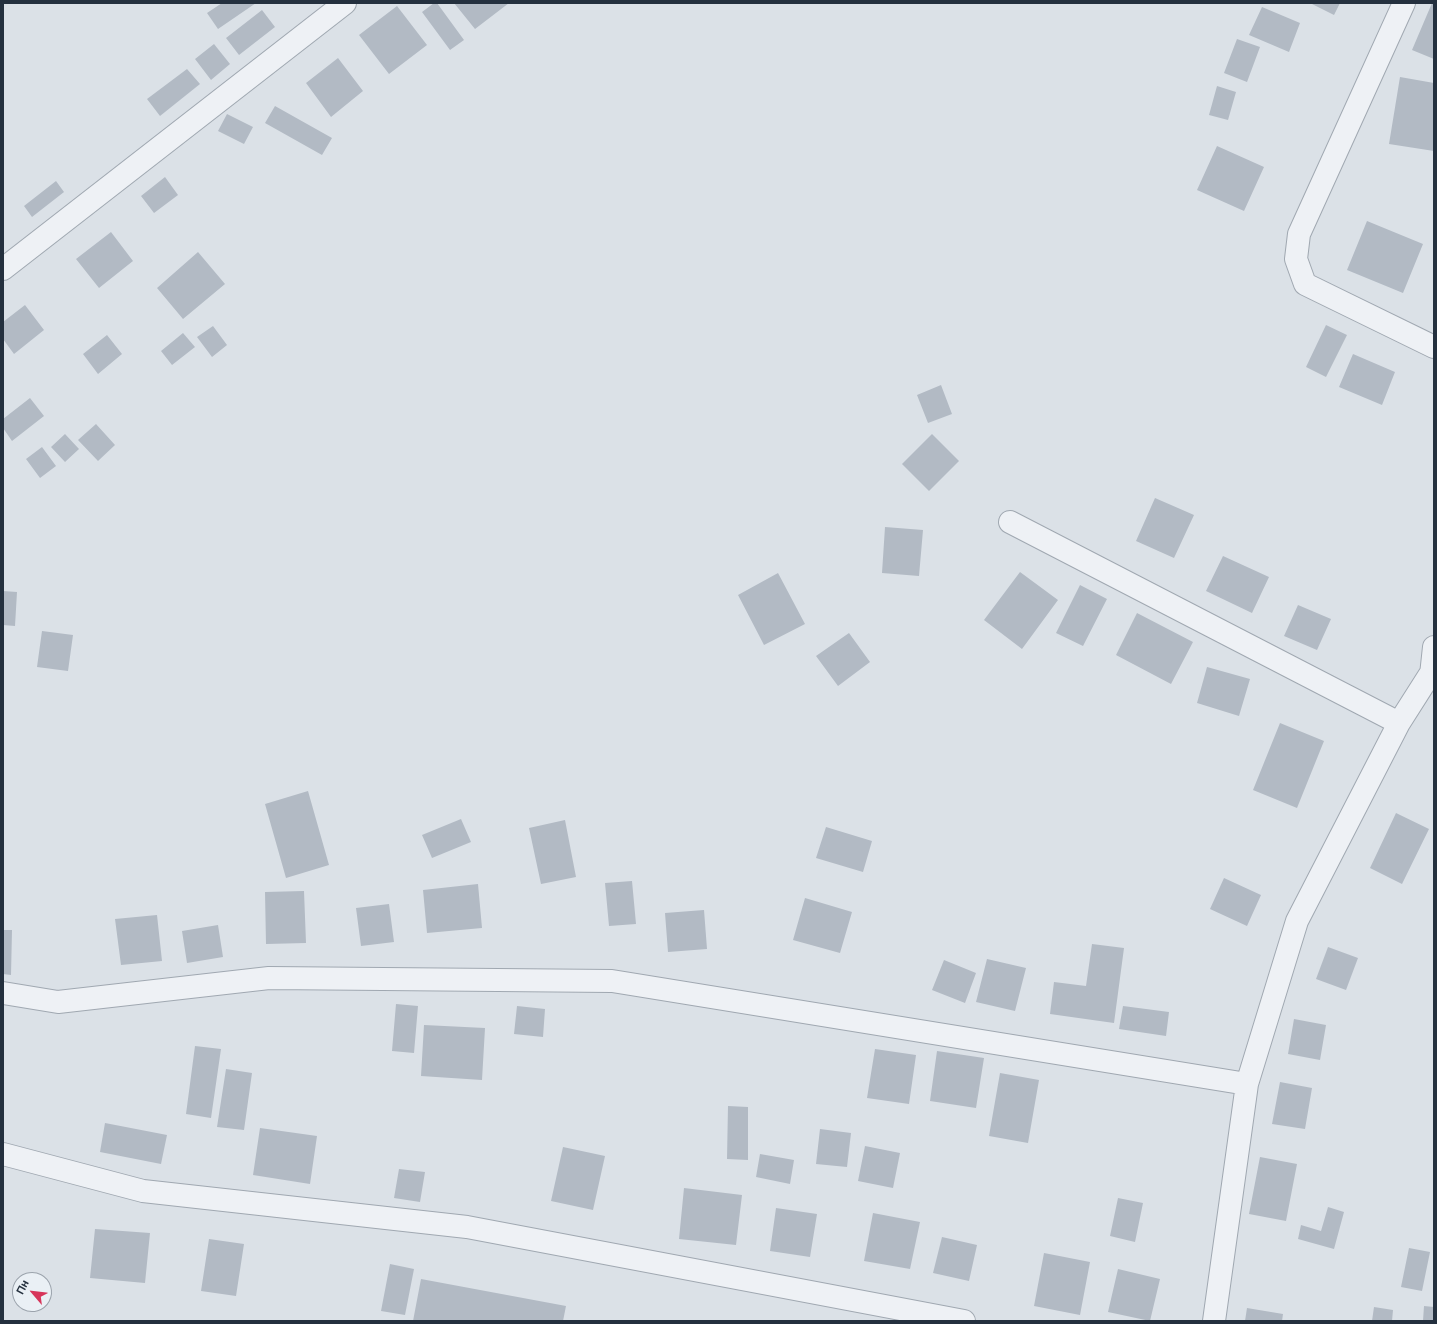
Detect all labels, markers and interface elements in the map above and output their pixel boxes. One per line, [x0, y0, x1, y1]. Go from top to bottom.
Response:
north arrow [12, 1272, 52, 1312]
text: Пн [14, 1278, 31, 1296]

